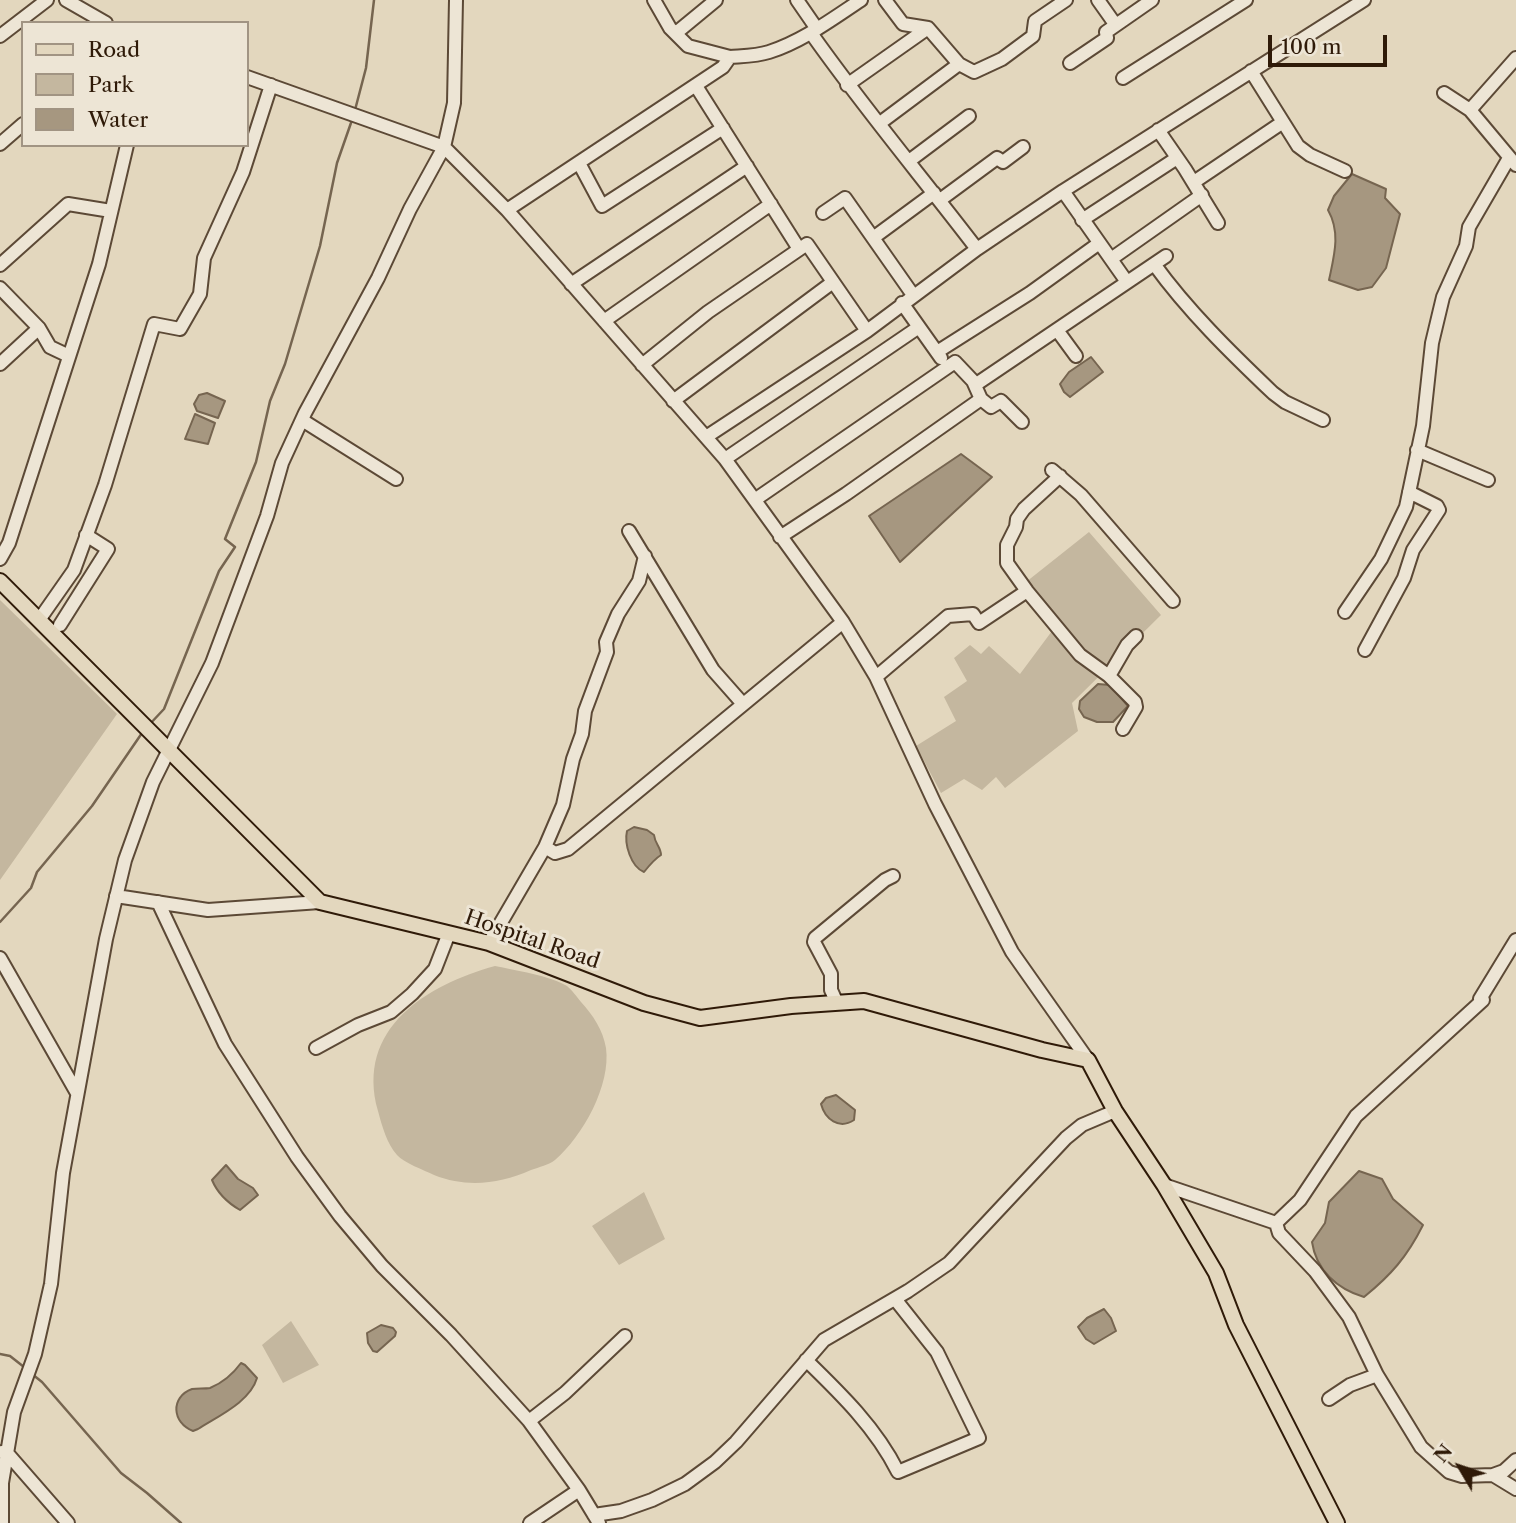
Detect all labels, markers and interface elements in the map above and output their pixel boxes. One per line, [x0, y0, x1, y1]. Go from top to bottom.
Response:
legend [21, 21, 248, 147]
scale bar [1271, 21, 1390, 65]
text: 100 m [1281, 34, 1342, 59]
text: Road [88, 37, 140, 62]
text: Park [88, 72, 134, 97]
text: Water [88, 107, 148, 132]
street label: Hospital Road [461, 905, 603, 975]
north arrow [1425, 1432, 1495, 1502]
text: N [1429, 1440, 1457, 1467]

